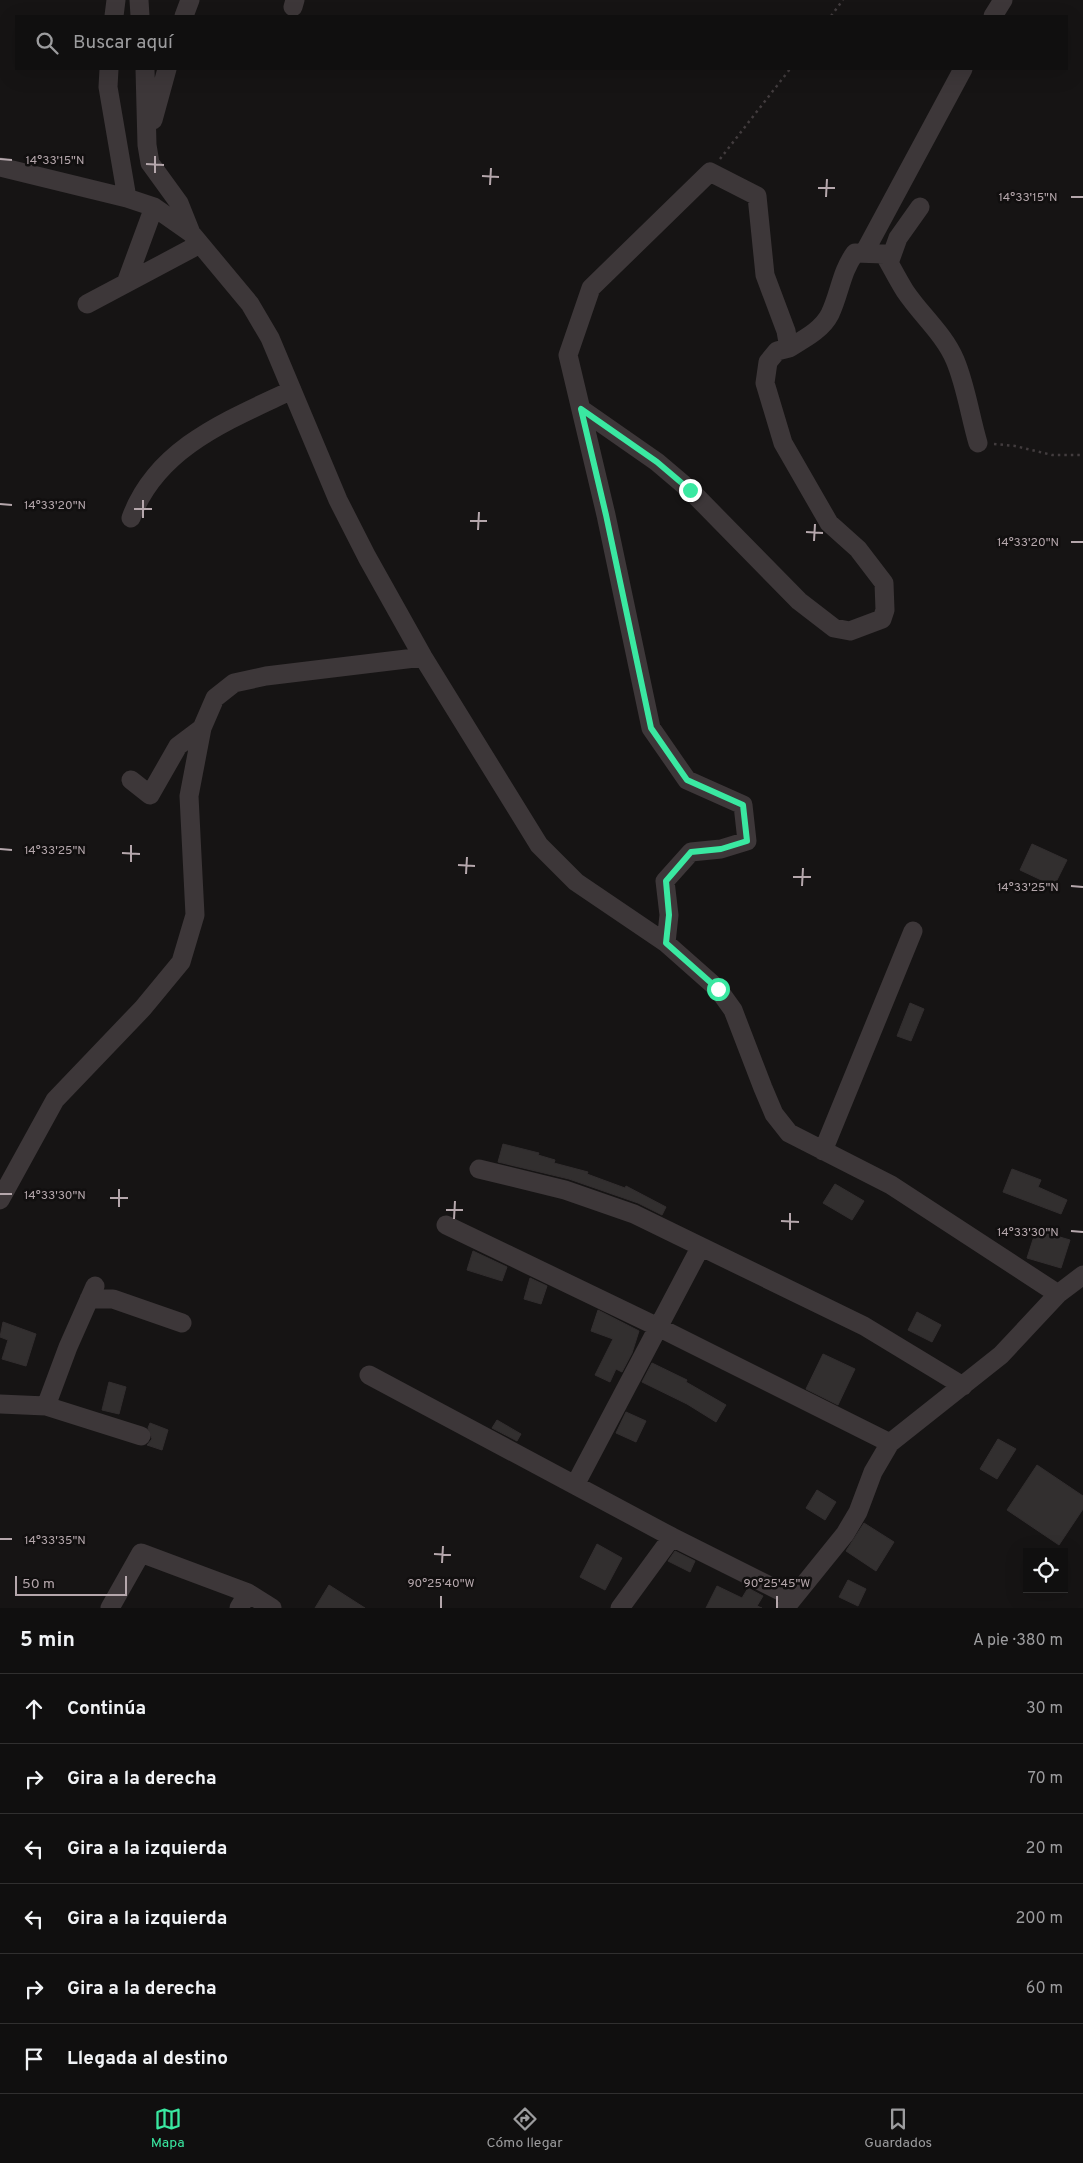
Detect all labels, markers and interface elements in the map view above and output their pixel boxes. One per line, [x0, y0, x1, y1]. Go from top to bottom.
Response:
search box [15, 15, 1068, 70]
icon: search [33, 29, 61, 57]
text: Buscar aquí [73, 31, 173, 55]
text: 14°33'15"N [26, 153, 84, 169]
text: 14°33'15"N [999, 190, 1057, 206]
route end [679, 479, 702, 502]
text: 14°33'20"N [24, 498, 86, 514]
text: 14°33'20"N [997, 535, 1059, 551]
text: 14°33'25"N [24, 843, 86, 859]
text: 14°33'25"N [997, 880, 1059, 896]
route start [707, 978, 730, 1001]
text: 14°33'30"N [24, 1188, 86, 1204]
text: 14°33'30"N [997, 1225, 1059, 1241]
text: 14°33'35"N [24, 1533, 86, 1549]
map controls [1023, 1548, 1068, 1593]
button: locate [1023, 1548, 1068, 1593]
scale bar [15, 1573, 128, 1596]
text: 50 m [22, 1576, 55, 1593]
text: 90°25'40"W [407, 1576, 475, 1592]
text: 90°25'45"W [744, 1576, 810, 1592]
text: 5 min [20, 1627, 75, 1654]
text: A pie · 380 m [973, 1631, 1063, 1651]
icon: ahead [20, 1695, 48, 1723]
text: Continúa [67, 1697, 146, 1721]
text: 30 m [1026, 1699, 1063, 1719]
icon: right [20, 1765, 48, 1793]
text: Gira a la derecha [67, 1767, 217, 1791]
text: 70 m [1028, 1769, 1063, 1789]
icon: left [20, 1835, 48, 1863]
text: Gira a la izquierda [67, 1837, 227, 1861]
text: 20 m [1026, 1839, 1063, 1859]
icon: left [20, 1905, 48, 1933]
text: Gira a la izquierda [67, 1907, 227, 1931]
text: 200 m [1015, 1909, 1063, 1929]
icon: right [20, 1975, 48, 2003]
text: Gira a la derecha [67, 1977, 217, 2001]
text: 60 m [1026, 1979, 1063, 1999]
icon: arrive [20, 2045, 48, 2073]
text: Llegada al destino [67, 2047, 228, 2071]
tab: Mapa [151, 2105, 185, 2152]
tab: Cómo llegar [486, 2105, 563, 2152]
tab: Guardados [864, 2105, 932, 2152]

